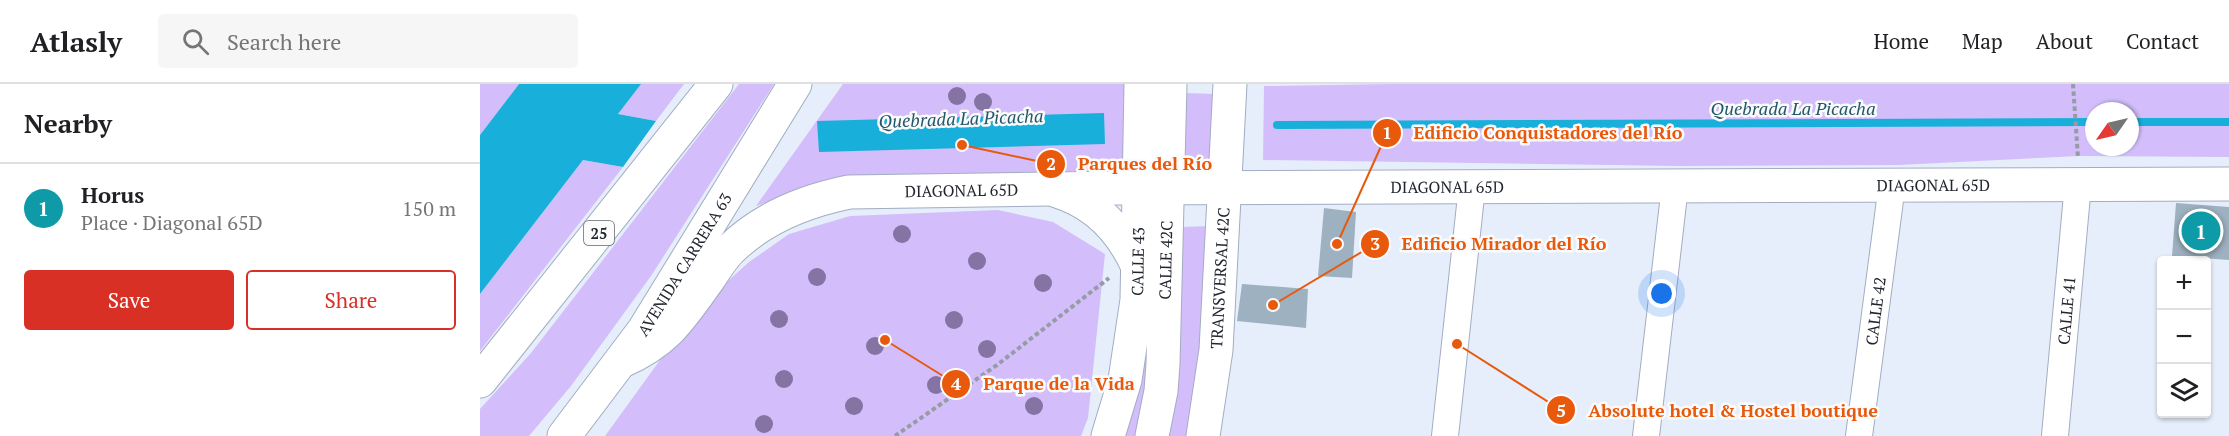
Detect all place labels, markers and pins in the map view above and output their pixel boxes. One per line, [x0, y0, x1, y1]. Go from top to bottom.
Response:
callout: Edificio Conquistadores del Río [1372, 115, 1694, 151]
callout: Parques del Río [1036, 146, 1224, 182]
pin: 1 [2182, 208, 2220, 254]
callout: Edificio Mirador del Río [1360, 226, 1619, 262]
callout: Parque de la Vida [941, 366, 1146, 402]
callout: Absolute hotel & Hostel boutique [1546, 392, 1890, 428]

